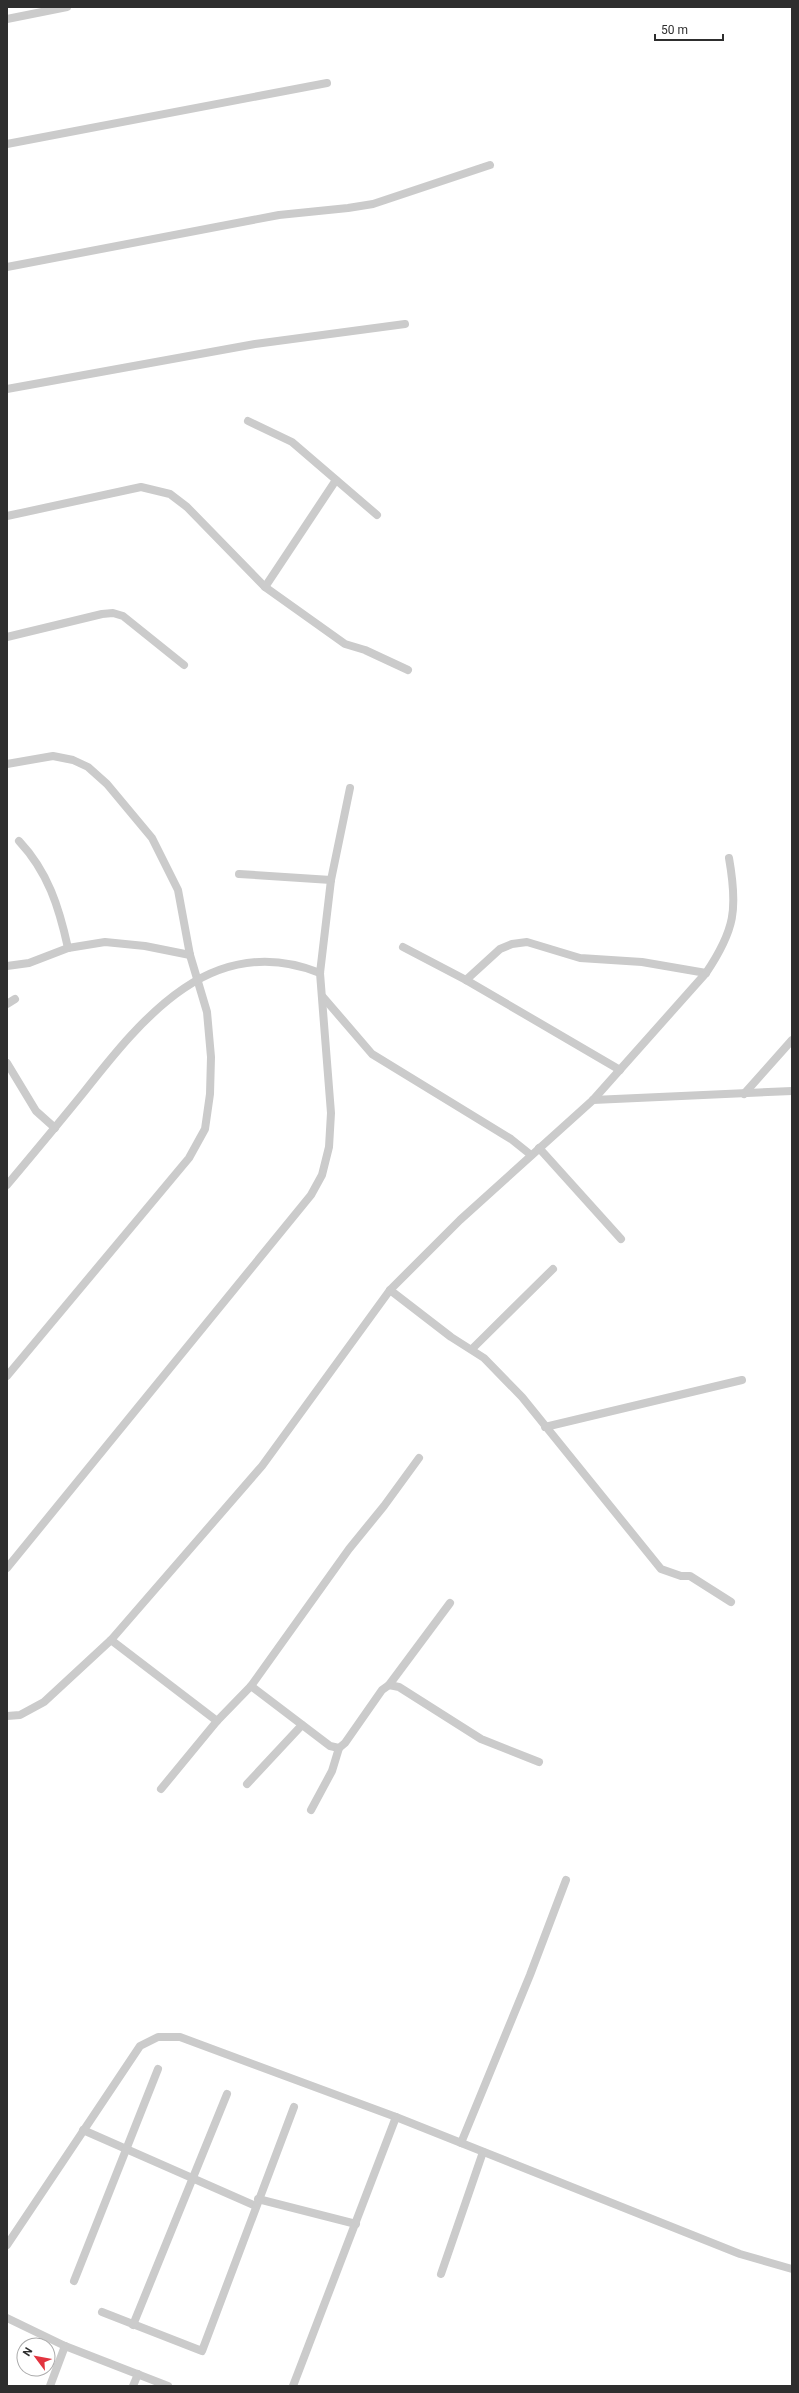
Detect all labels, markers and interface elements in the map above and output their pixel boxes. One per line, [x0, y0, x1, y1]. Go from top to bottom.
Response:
scale bar [655, 16, 723, 42]
text: 50 m [661, 23, 688, 37]
north arrow [16, 2337, 56, 2377]
text: N [20, 2345, 36, 2359]

